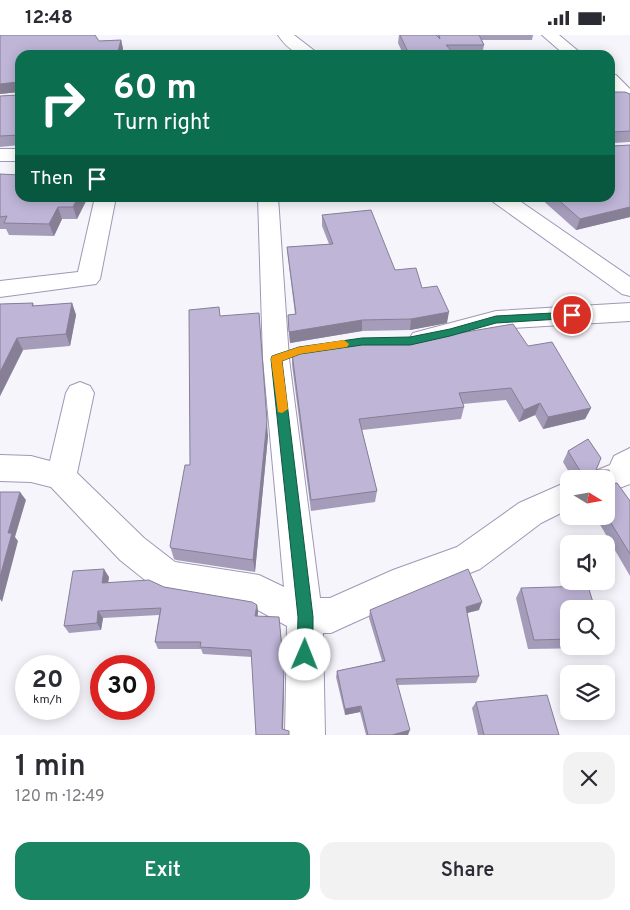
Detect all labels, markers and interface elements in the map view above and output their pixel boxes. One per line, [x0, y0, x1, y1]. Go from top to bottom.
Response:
text: 12:48 [25, 6, 73, 30]
text: 60 m [113, 67, 197, 111]
icon: right [30, 70, 95, 135]
text: Turn right [113, 110, 210, 137]
icon: arrive [83, 165, 111, 193]
text: Then [30, 167, 73, 191]
pin [551, 294, 593, 336]
icon: arrive [558, 301, 586, 329]
north arrow [560, 470, 615, 525]
map controls [560, 470, 615, 720]
button: sound [560, 535, 615, 590]
button: search [560, 600, 615, 655]
position arrow [278, 628, 330, 680]
speed limit sign: 30 [90, 655, 155, 720]
text: 20 [32, 665, 63, 697]
button: layers [560, 665, 615, 720]
text: km/h [33, 692, 62, 708]
text: 1 min [15, 749, 86, 786]
button: close [563, 752, 615, 804]
text: 120 m · 12:49 [15, 787, 104, 807]
button: Exit [15, 842, 310, 900]
button: Share [320, 842, 615, 900]

